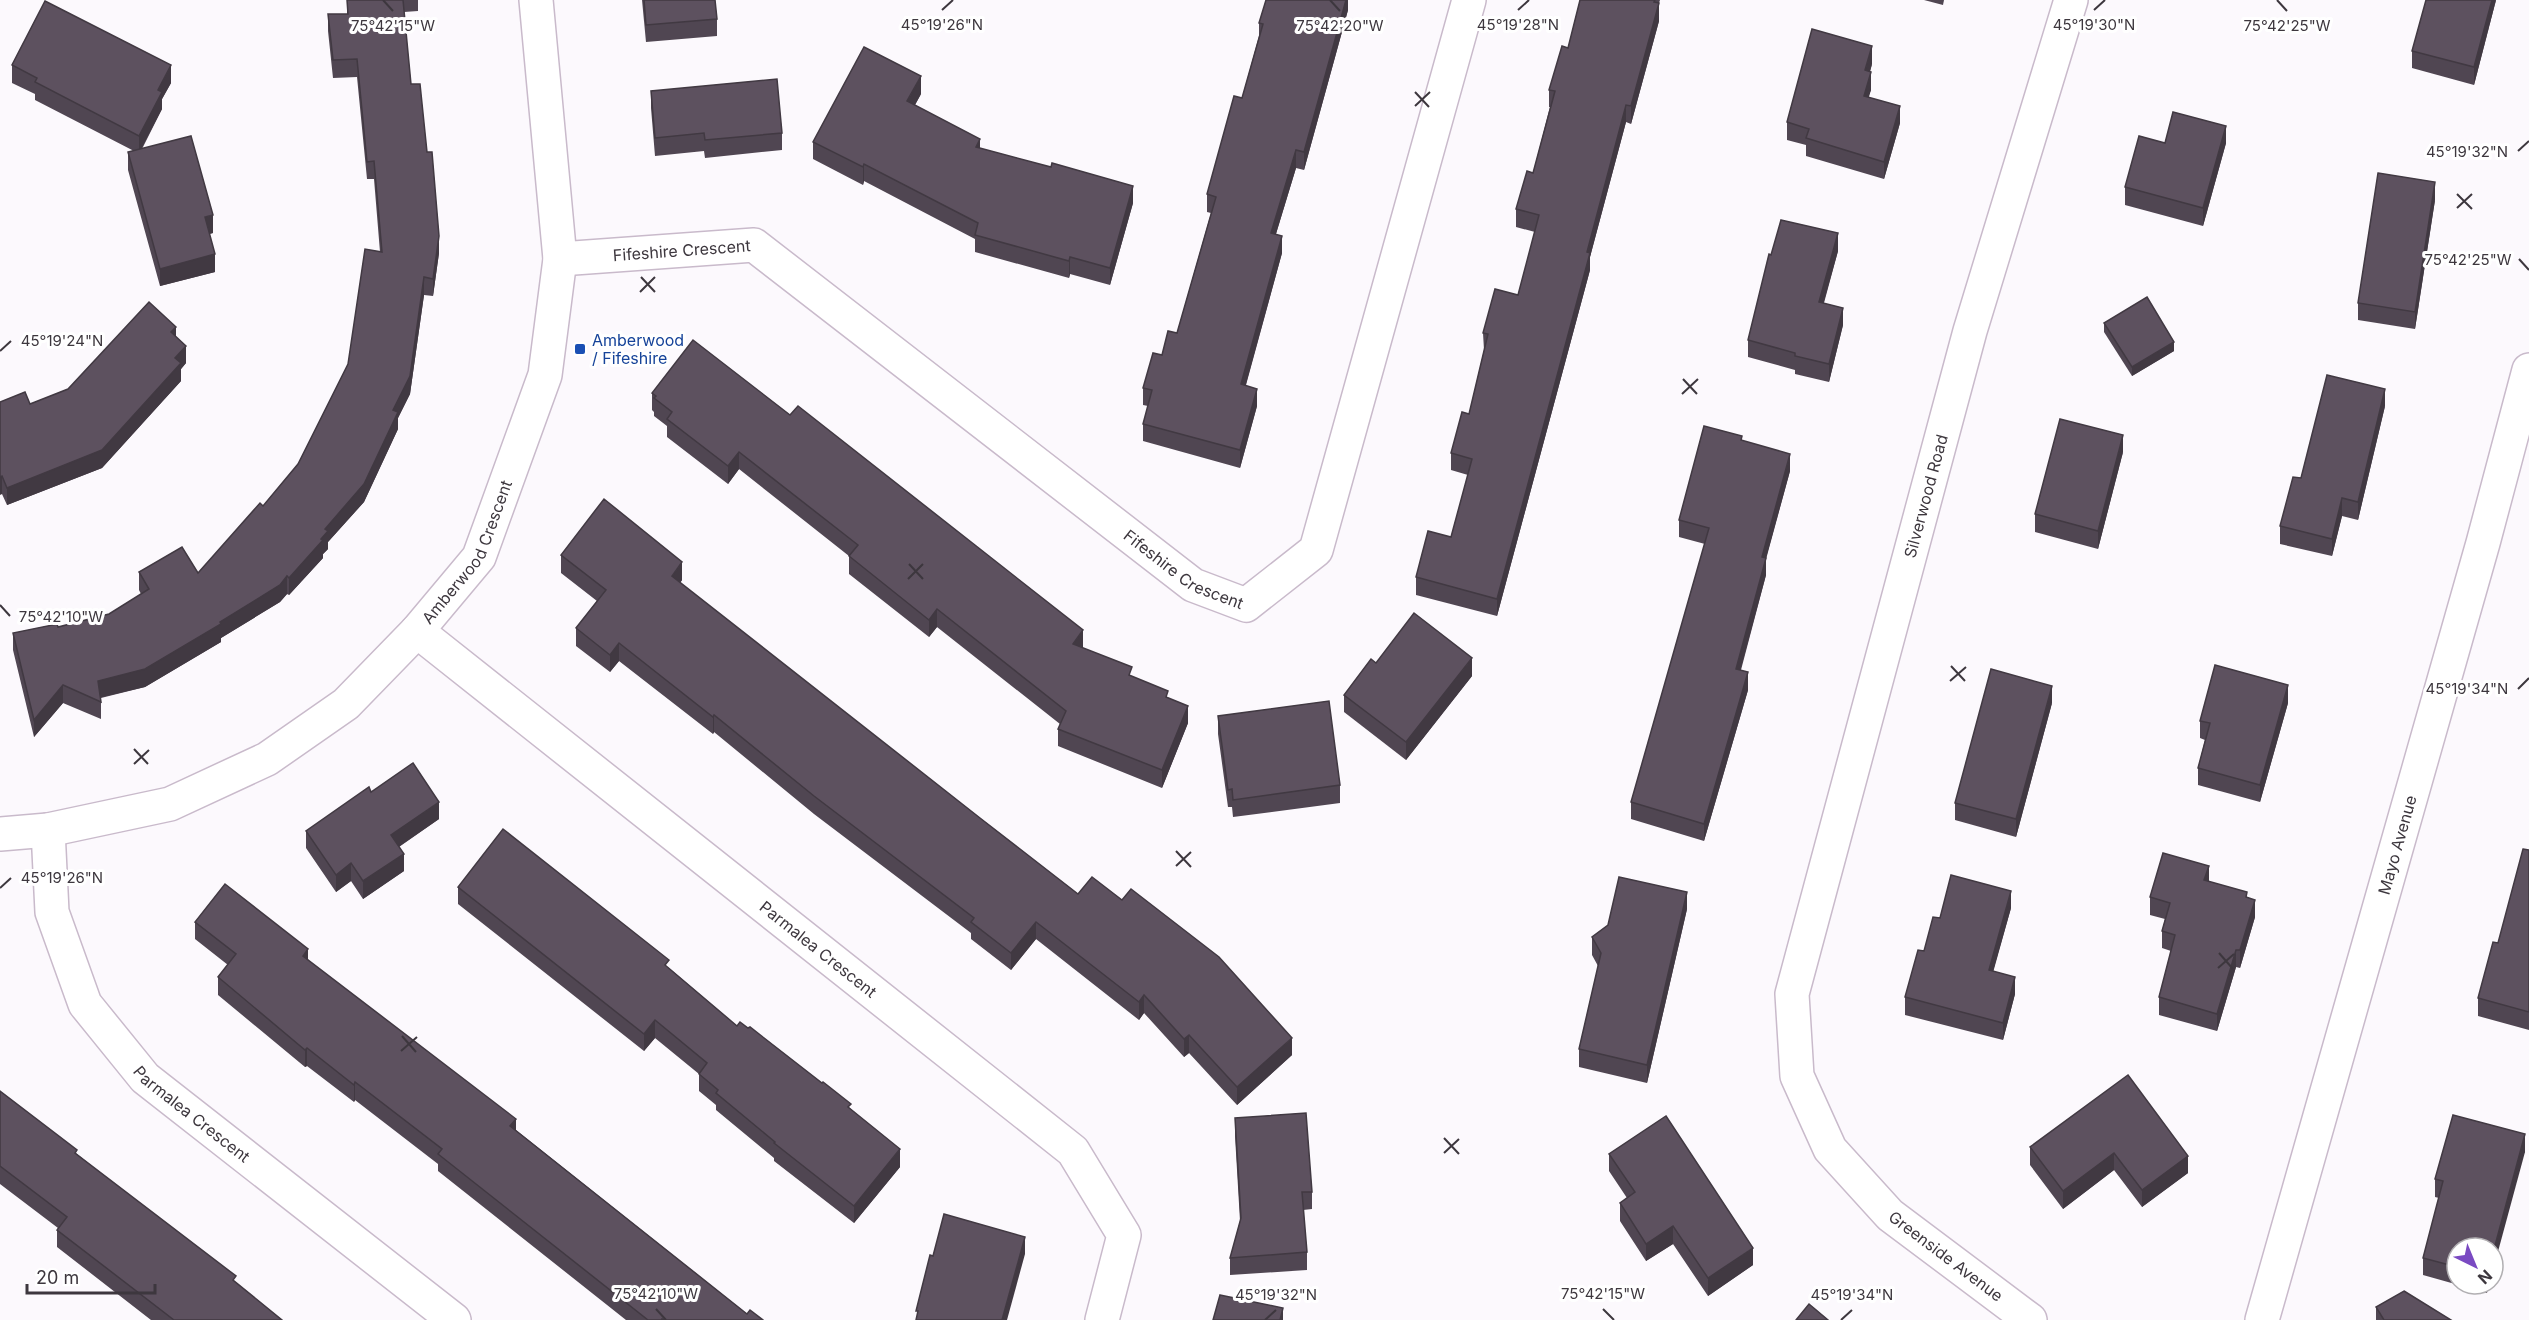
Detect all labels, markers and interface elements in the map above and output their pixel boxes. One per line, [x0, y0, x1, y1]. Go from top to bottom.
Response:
text: 45°19'26"N [901, 15, 983, 34]
text: 45°19'28"N [1477, 15, 1559, 34]
text: 45°19'30"N [2053, 15, 2135, 34]
text: 75°42'15"W [351, 16, 435, 35]
text: 75°42'20"W [1296, 16, 1384, 35]
text: 75°42'25"W [2244, 16, 2331, 35]
text: 45°19'32"N [2426, 142, 2508, 161]
street label: Fifeshire Crescent [612, 235, 751, 265]
text: 75°42'25"W [2425, 250, 2512, 269]
place label: Amberwood / Fifeshire [592, 330, 684, 368]
text: 45°19'24"N [21, 331, 103, 350]
marker: Amberwood / Fifeshire [573, 342, 587, 356]
street label: Silverwood Road [1900, 432, 1952, 560]
street label: Amberwood Crescent [417, 477, 516, 628]
street label: Fifeshire Crescent [1120, 525, 1246, 613]
text: 75°42'10"W [19, 607, 103, 626]
text: 45°19'34"N [2426, 679, 2508, 698]
street label: Mayo Avenue [2374, 793, 2421, 897]
text: 45°19'26"N [21, 868, 103, 887]
street label: Parmalea Crescent [756, 897, 881, 1002]
street label: Parmalea Crescent [129, 1062, 254, 1166]
street label: Greenside Avenue [1885, 1207, 2007, 1305]
north arrow [2445, 1236, 2505, 1296]
scale bar [27, 1257, 154, 1295]
text: N [2474, 1265, 2497, 1288]
text: 20 m [36, 1267, 79, 1288]
text: 75°42'10"W [614, 1284, 698, 1303]
text: 75°42'15"W [1561, 1284, 1645, 1303]
text: 45°19'32"N [1235, 1285, 1317, 1304]
text: 45°19'34"N [1811, 1285, 1893, 1304]

